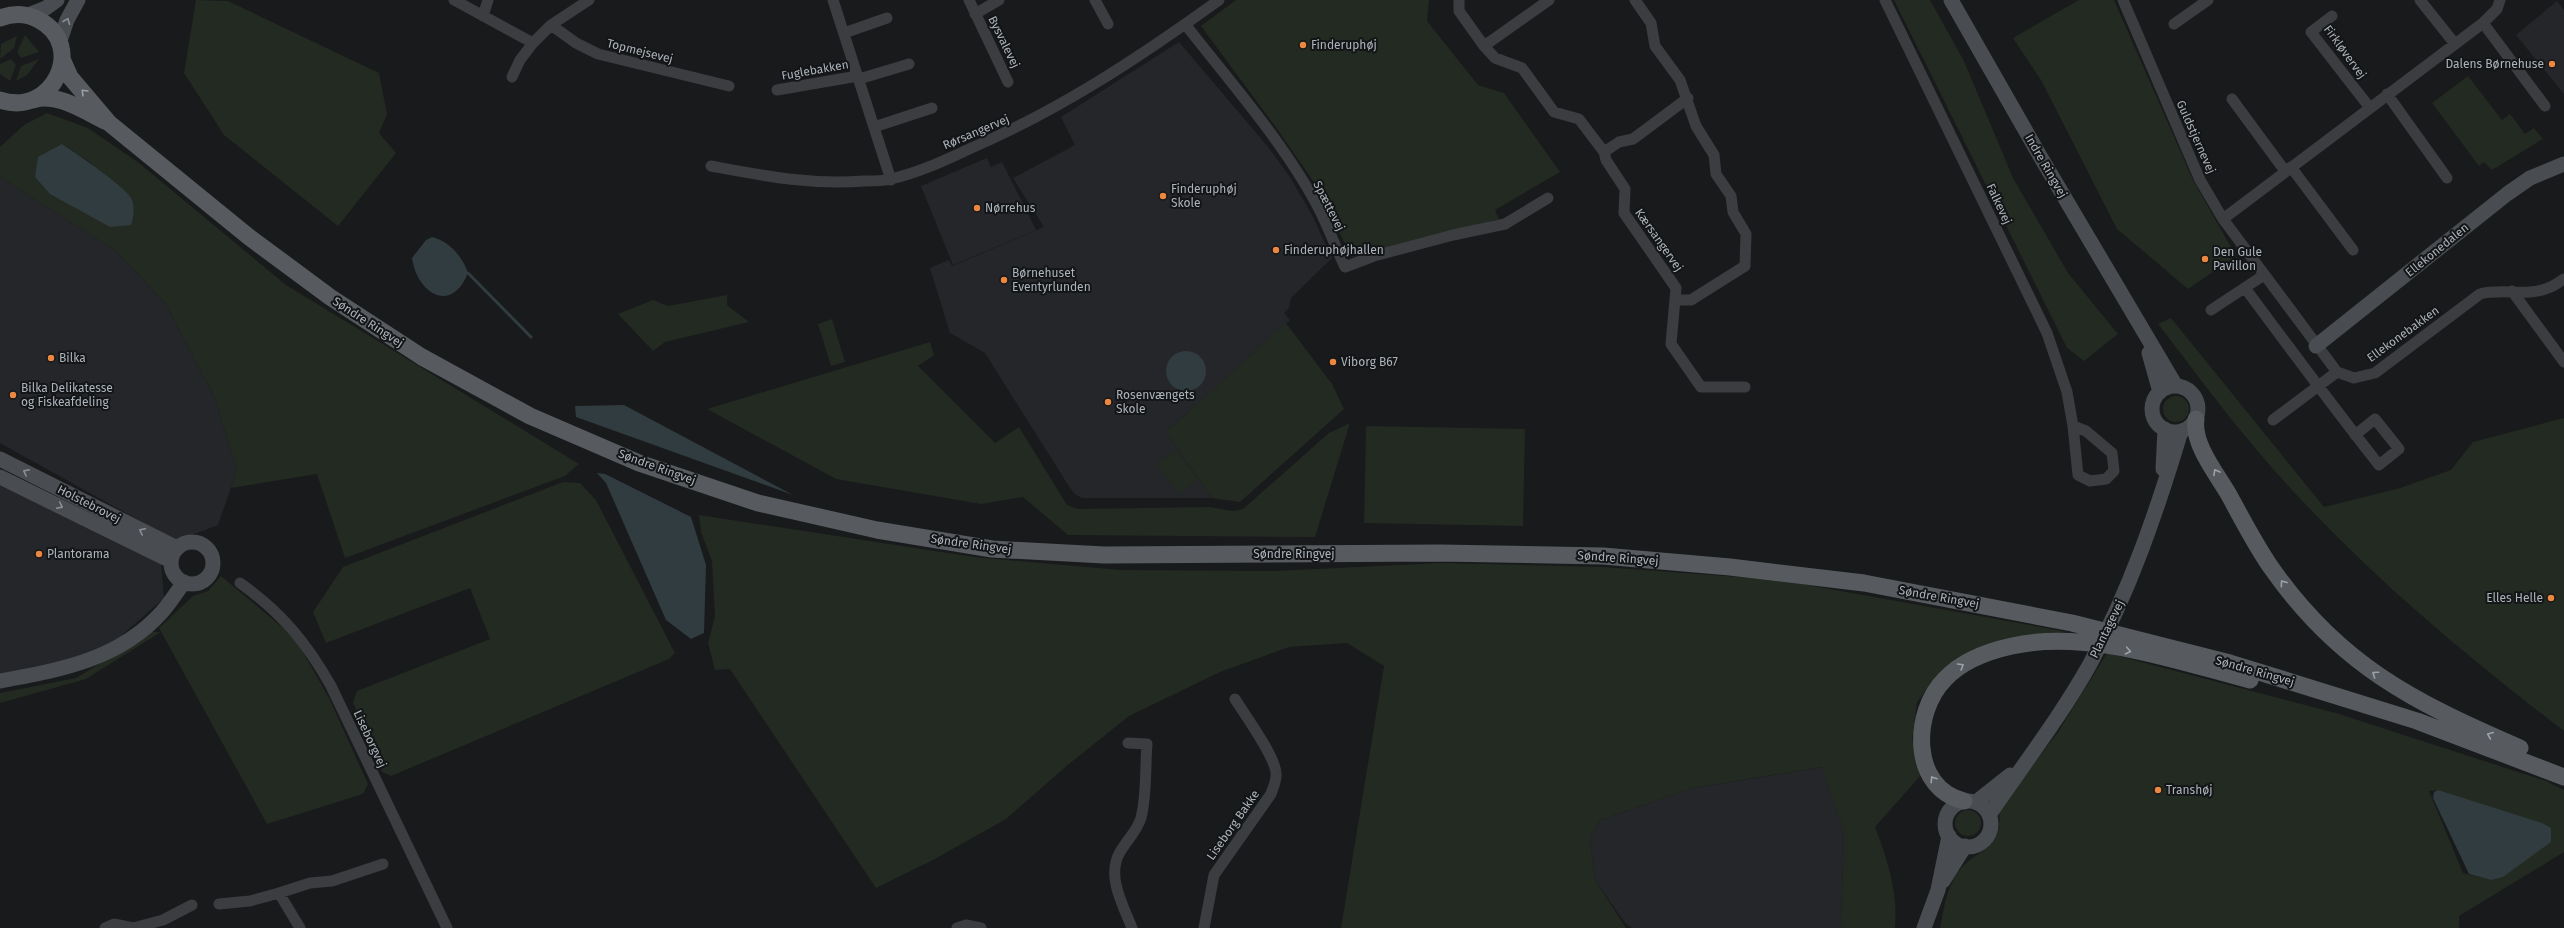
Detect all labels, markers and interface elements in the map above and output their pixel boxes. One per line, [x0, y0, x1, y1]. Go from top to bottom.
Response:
street label: Bysvalevej [985, 14, 1023, 70]
one-way arrow [62, 18, 70, 26]
street label: Firkløvervej [2321, 22, 2369, 82]
street label: Topmejsevej [605, 36, 675, 66]
place label: Finderuphøj [1311, 38, 1377, 52]
marker: Finderuphøj [1298, 40, 1308, 50]
street label: Fuglebakken [780, 57, 850, 83]
place label: Dalens Børnehuse [2446, 57, 2544, 71]
marker: Dalens Børnehuse [2547, 59, 2557, 69]
one-way arrow [81, 90, 89, 97]
street label: Guldstjernevej [2174, 98, 2218, 176]
street label: Rørsangervej [941, 112, 1011, 152]
street label: Indre Ringvej [2022, 132, 2070, 200]
street label: Spættevej [1310, 179, 1348, 233]
street label: Falkevej [1983, 181, 2015, 227]
place label: Finderuphøj Skole [1171, 182, 1237, 210]
marker: Finderuphøj Skole [1158, 191, 1168, 201]
place label: Nørrehus [985, 201, 1036, 215]
marker: Nørrehus [972, 203, 982, 213]
street label: Kærsangervej [1632, 206, 1686, 274]
street label: Ellekonedalen [2403, 220, 2471, 280]
place label: Finderuphøjhallen [1284, 243, 1384, 257]
marker: Finderuphøjhallen [1271, 245, 1281, 255]
place label: Den Gule Pavillon [2213, 245, 2262, 273]
marker: Den Gule Pavillon [2200, 254, 2210, 264]
place label: Børnehuset Eventyrlunden [1012, 266, 1091, 294]
marker: Børnehuset Eventyrlunden [999, 275, 1009, 285]
street label: Søndre Ringvej [330, 294, 406, 350]
street label: Ellekonebakken [2364, 303, 2442, 365]
place label: Bilka [59, 351, 86, 365]
marker: Bilka [46, 353, 56, 363]
place label: Viborg B67 [1341, 355, 1398, 369]
marker: Viborg B67 [1328, 357, 1338, 367]
place label: Bilka Delikatesse og Fiskeafdeling [21, 381, 113, 409]
place label: Rosenvængets Skole [1116, 388, 1195, 416]
marker: Bilka Delikatesse og Fiskeafdeling [8, 390, 18, 400]
marker: Rosenvængets Skole [1103, 397, 1113, 407]
street label: Søndre Ringvej [616, 446, 698, 488]
one-way arrow [2213, 469, 2220, 476]
one-way arrow [23, 470, 31, 477]
street label: Holstebrovej [55, 482, 123, 526]
one-way arrow [56, 501, 63, 509]
one-way arrow [139, 528, 147, 536]
street label: Søndre Ringvej [930, 531, 1012, 557]
place label: Plantorama [47, 547, 110, 561]
street label: Søndre Ringvej [1253, 547, 1335, 561]
street label: Søndre Ringvej [1577, 548, 1659, 568]
marker: Plantorama [34, 549, 44, 559]
one-way arrow [2281, 581, 2288, 588]
street label: Søndre Ringvej [1898, 583, 1980, 611]
place label: Elles Helle [2486, 591, 2543, 605]
marker: Elles Helle [2546, 593, 2556, 603]
street label: Plantagevej [2087, 598, 2127, 660]
one-way arrow [2125, 646, 2131, 654]
street label: Søndre Ringvej [2214, 653, 2296, 689]
one-way arrow [1957, 664, 1964, 671]
one-way arrow [2372, 671, 2379, 679]
street label: Liseborgvej [351, 708, 389, 770]
one-way arrow [2486, 732, 2494, 740]
one-way arrow [1931, 776, 1938, 783]
place label: Transhøj [2166, 783, 2213, 797]
marker: Transhøj [2153, 785, 2163, 795]
street label: Liseborg Bakke [1204, 787, 1262, 863]

